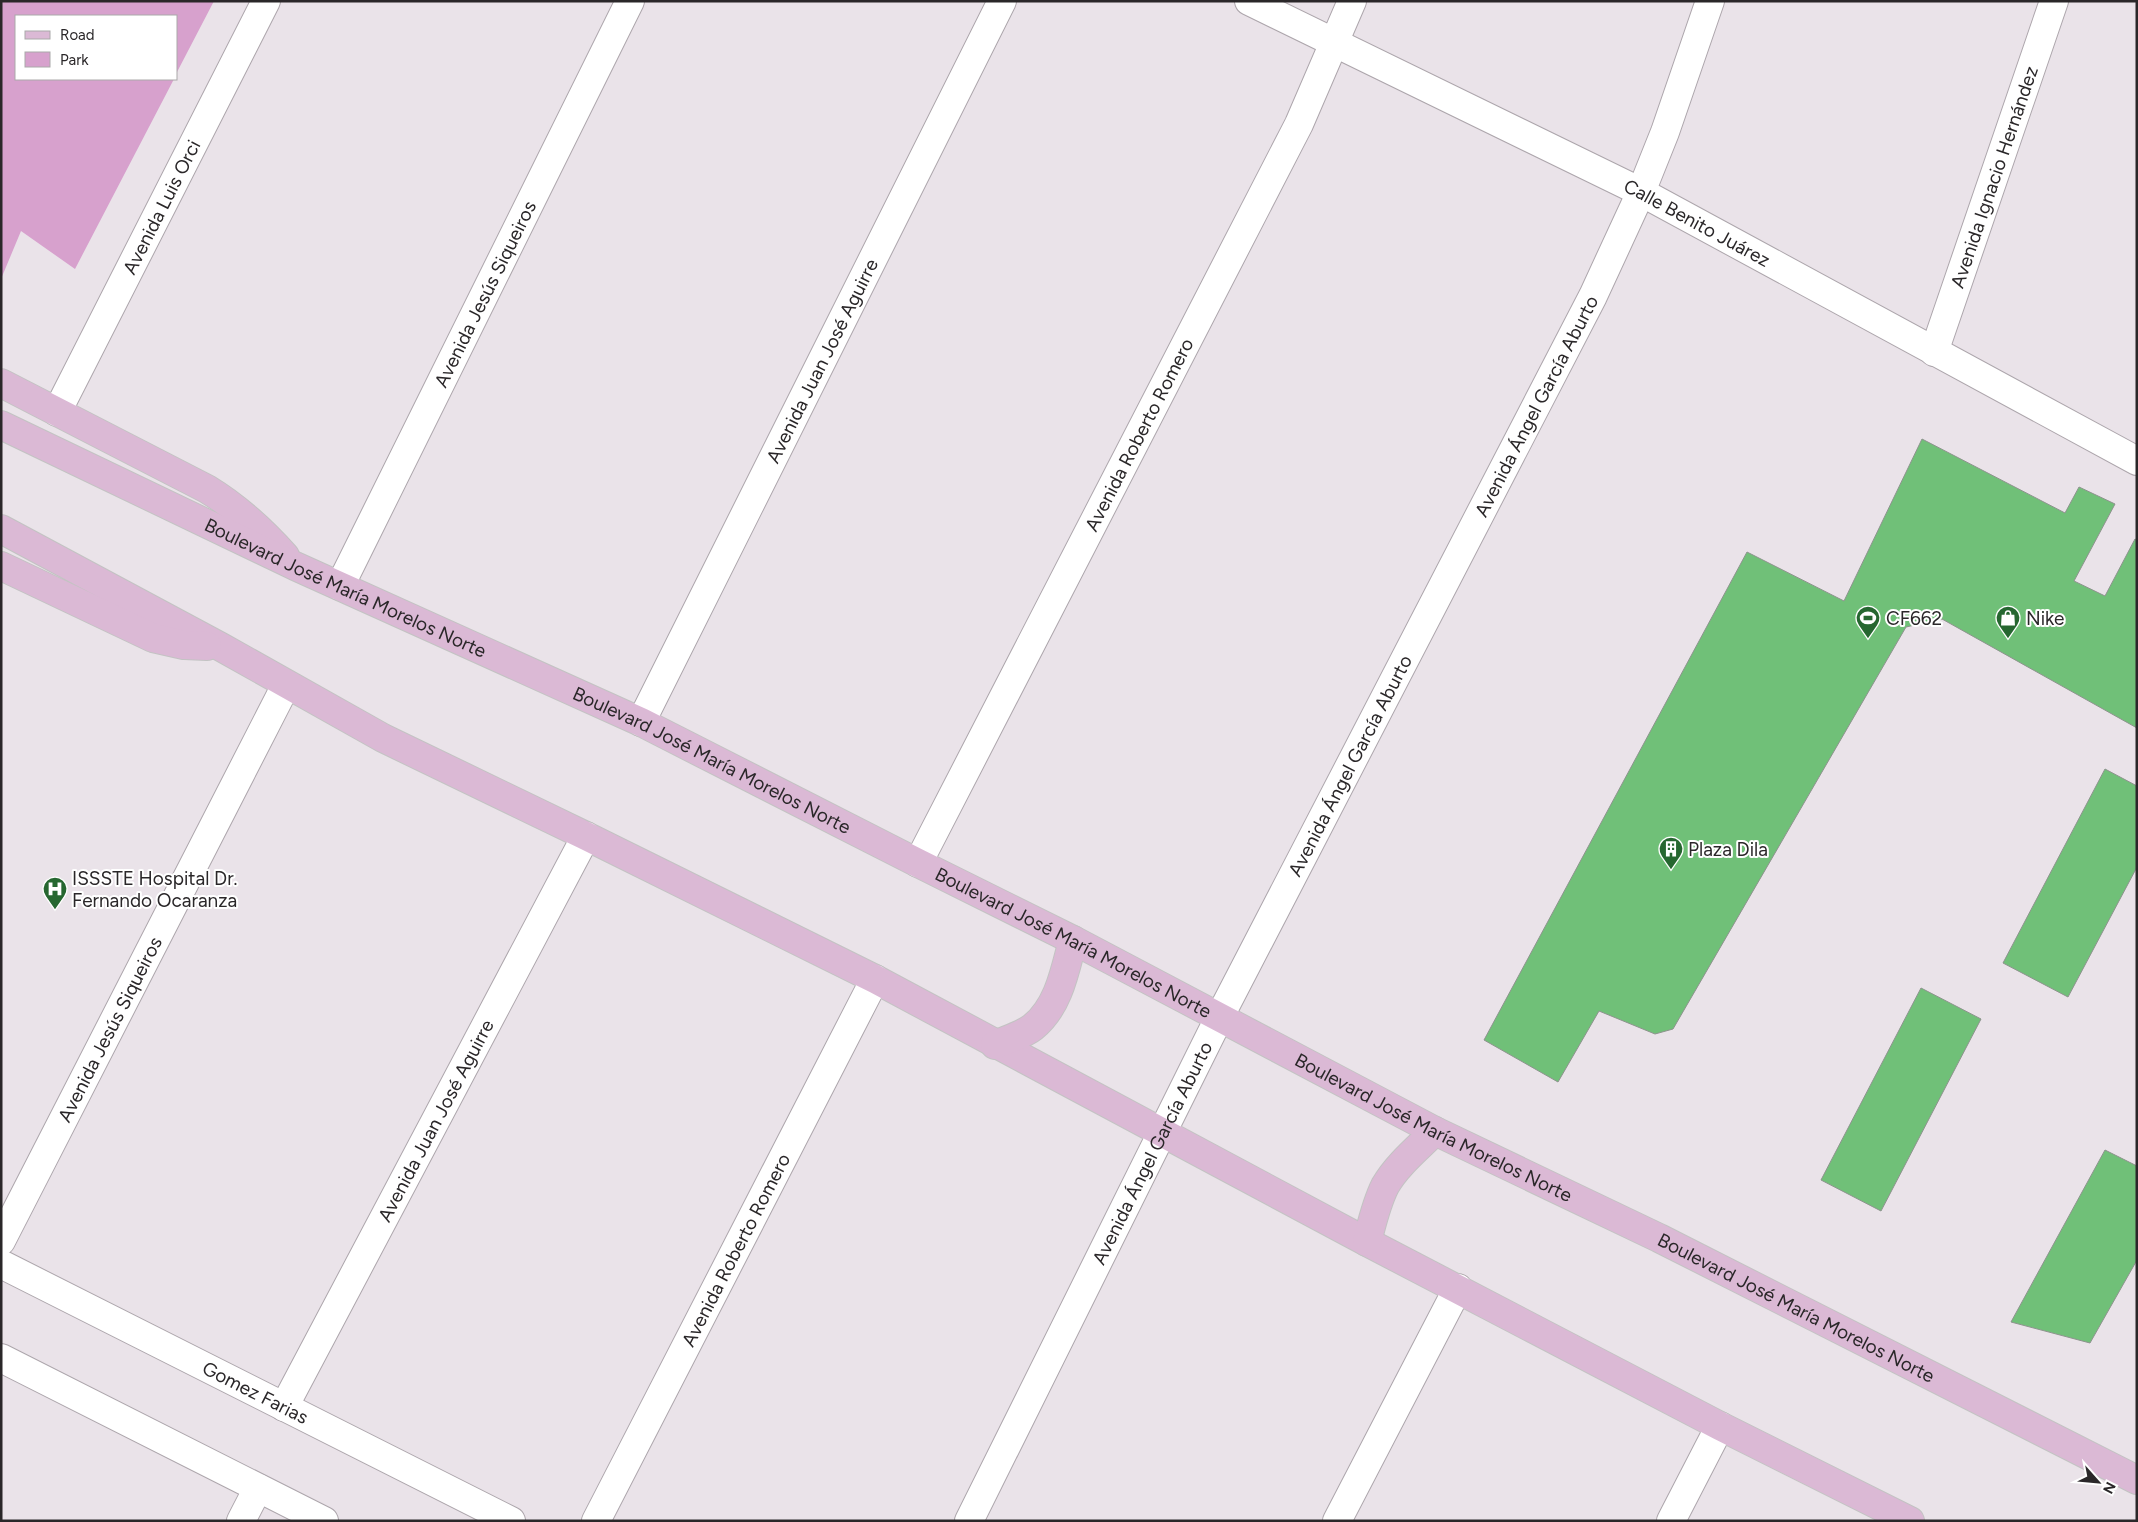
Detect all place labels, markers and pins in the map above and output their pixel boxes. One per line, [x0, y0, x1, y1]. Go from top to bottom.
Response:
sports icon: CF662 [1855, 605, 1881, 639]
shop icon: Nike [1995, 605, 2021, 639]
place label: CF662 [1886, 607, 1942, 630]
place label: Nike [2026, 607, 2065, 630]
building icon: Plaza Dila [1658, 836, 1684, 870]
place label: Plaza Dila [1688, 838, 1768, 861]
place label: ISSSTE Hospital Dr. Fernando Ocaranza [72, 867, 238, 912]
hospital icon: ISSSTE Hospital Dr. Fernando Ocaranza [42, 876, 68, 910]

